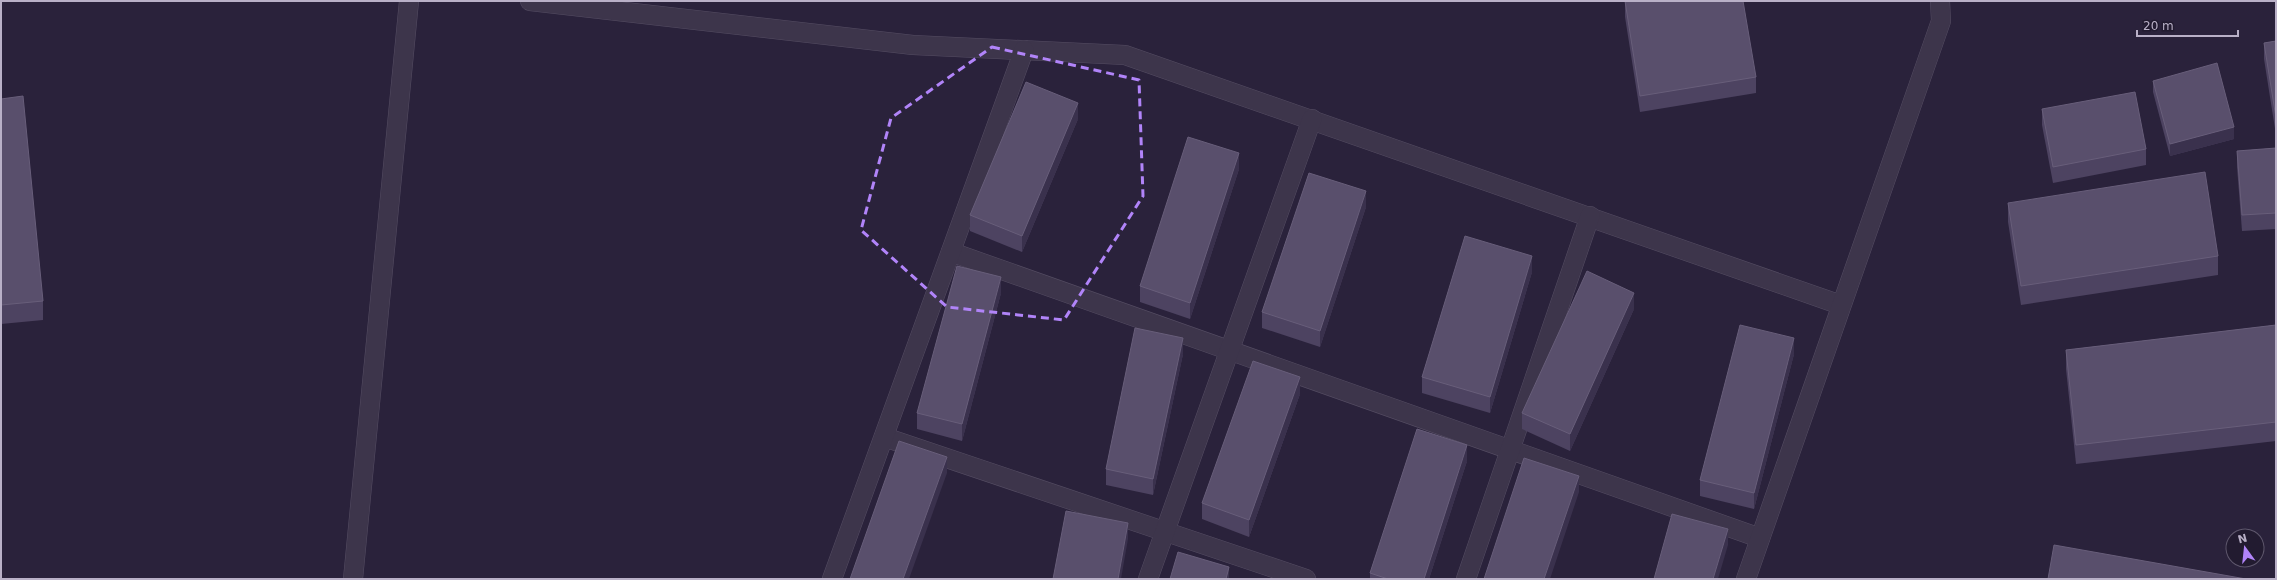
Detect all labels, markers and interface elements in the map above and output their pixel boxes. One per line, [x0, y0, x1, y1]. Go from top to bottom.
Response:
scale bar [2137, 12, 2238, 38]
text: 20 m [2143, 19, 2174, 33]
north arrow [2225, 528, 2265, 568]
text: N [2236, 531, 2249, 546]

